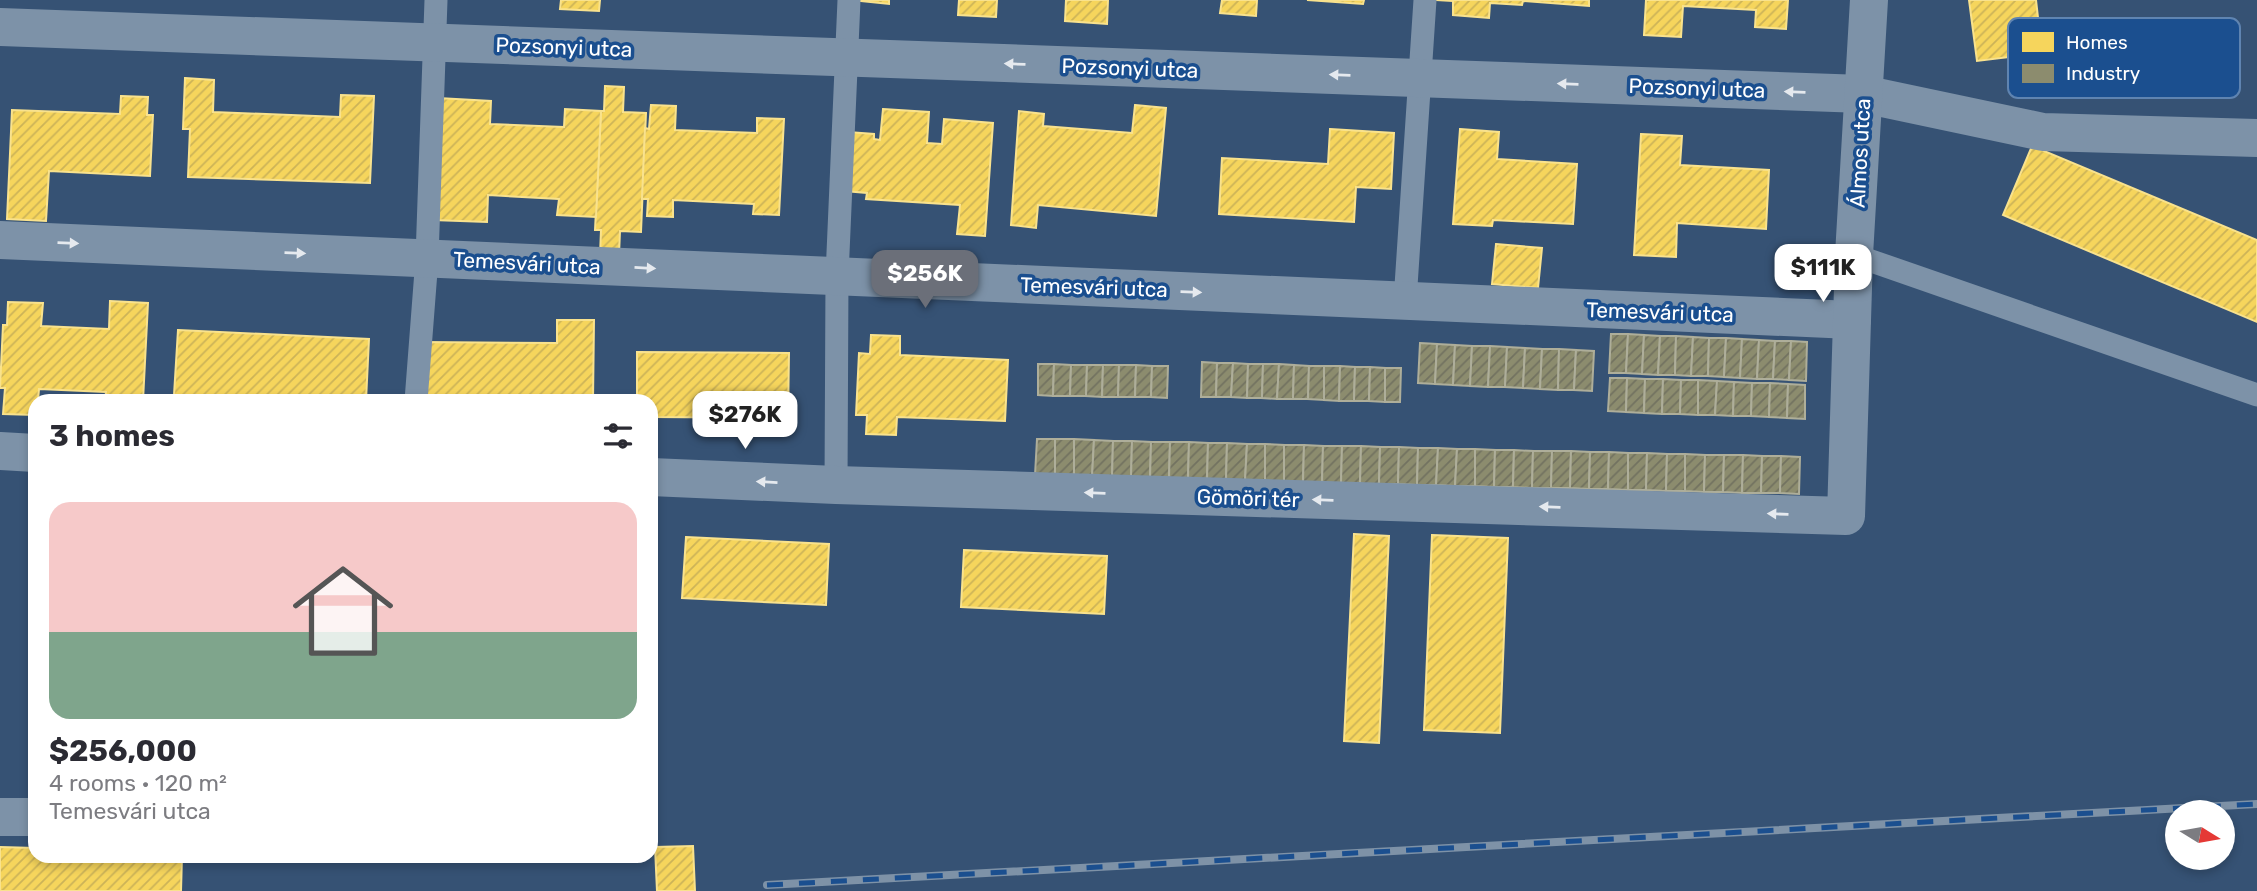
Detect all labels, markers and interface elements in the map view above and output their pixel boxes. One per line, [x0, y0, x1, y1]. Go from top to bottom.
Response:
legend [2008, 18, 2240, 98]
text: Homes [2066, 31, 2128, 54]
street label: Pozsonyi utca [495, 32, 633, 62]
street label: Pozsonyi utca [1061, 53, 1199, 83]
one-way arrow [1004, 58, 1026, 69]
text: Industry [2066, 62, 2140, 85]
one-way arrow [1329, 70, 1351, 81]
street label: Pozsonyi utca [1628, 73, 1766, 103]
one-way arrow [1556, 78, 1578, 89]
one-way arrow [1784, 86, 1806, 97]
street label: Álmos utca [1845, 98, 1875, 208]
one-way arrow [57, 237, 79, 248]
pin: $111K [1774, 244, 1872, 304]
one-way arrow [285, 247, 307, 258]
street label: Temesvári utca [453, 247, 601, 279]
pin: $256K [876, 250, 974, 310]
text: $111K [1791, 253, 1855, 281]
text: $256K [887, 259, 963, 287]
one-way arrow [634, 262, 656, 273]
street label: Temesvári utca [1020, 272, 1168, 302]
one-way arrow [1180, 286, 1202, 297]
street label: Temesvári utca [1586, 297, 1734, 327]
pin: $276K [696, 392, 794, 451]
text: $276K [708, 400, 782, 428]
icon: filters [599, 417, 637, 455]
text: 3 homes [49, 418, 175, 454]
one-way arrow [756, 476, 778, 487]
street label: Gömöri tér [1196, 484, 1300, 512]
one-way arrow [1084, 487, 1106, 498]
one-way arrow [1312, 494, 1334, 506]
one-way arrow [1539, 501, 1561, 513]
one-way arrow [1766, 508, 1788, 520]
icon: home [280, 548, 406, 674]
text: $256,000 [49, 733, 197, 769]
text: 4 rooms · 120 m² [49, 769, 227, 797]
text: Temesvári utca [49, 797, 211, 825]
north arrow [2165, 800, 2235, 870]
map controls [2165, 800, 2235, 870]

